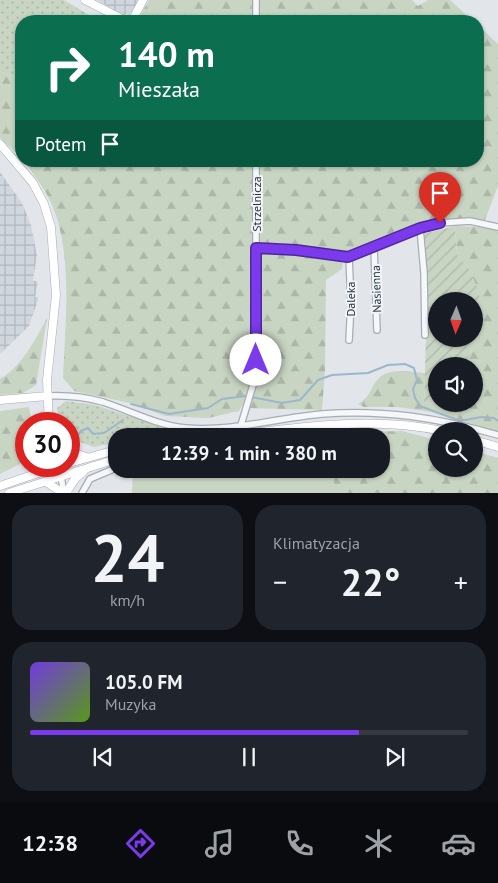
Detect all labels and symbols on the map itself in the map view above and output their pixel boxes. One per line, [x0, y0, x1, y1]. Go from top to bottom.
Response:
pin [419, 172, 461, 223]
street label: Strzelnicza [249, 176, 264, 232]
street label: Nasienna [368, 265, 384, 313]
street label: Daleka [343, 281, 358, 317]
north arrow [428, 292, 482, 348]
position arrow [229, 333, 281, 385]
speed limit sign: 30 [15, 412, 80, 477]

